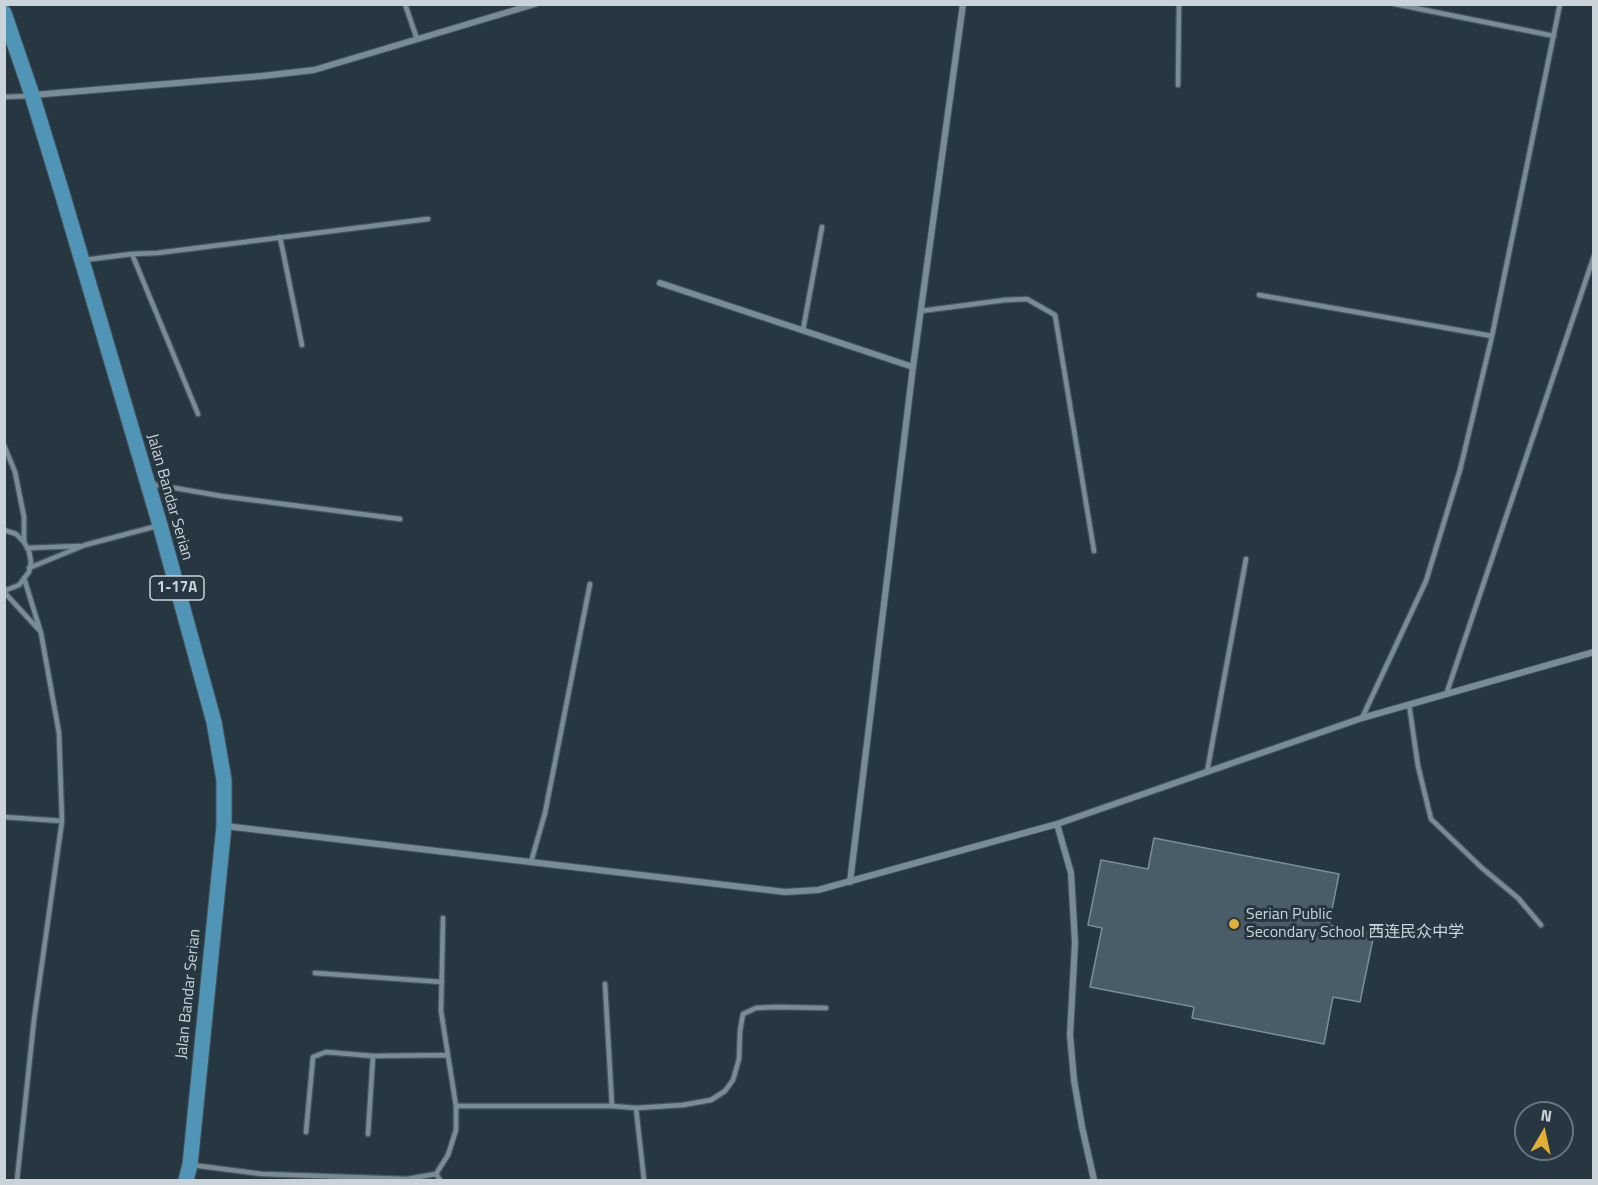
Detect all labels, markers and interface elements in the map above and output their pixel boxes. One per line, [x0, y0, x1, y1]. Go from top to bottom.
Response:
street label: Jalan Bandar Serian [142, 431, 196, 563]
road number: 1-17A [150, 576, 204, 600]
place label: Serian Public Secondary School 西连民众中学 [1246, 905, 1464, 943]
marker: Serian Public Secondary School 西连民众中学 [1227, 917, 1241, 931]
street label: Jalan Bandar Serian [173, 928, 205, 1060]
north arrow [1514, 1101, 1574, 1161]
text: N [1539, 1102, 1554, 1128]

